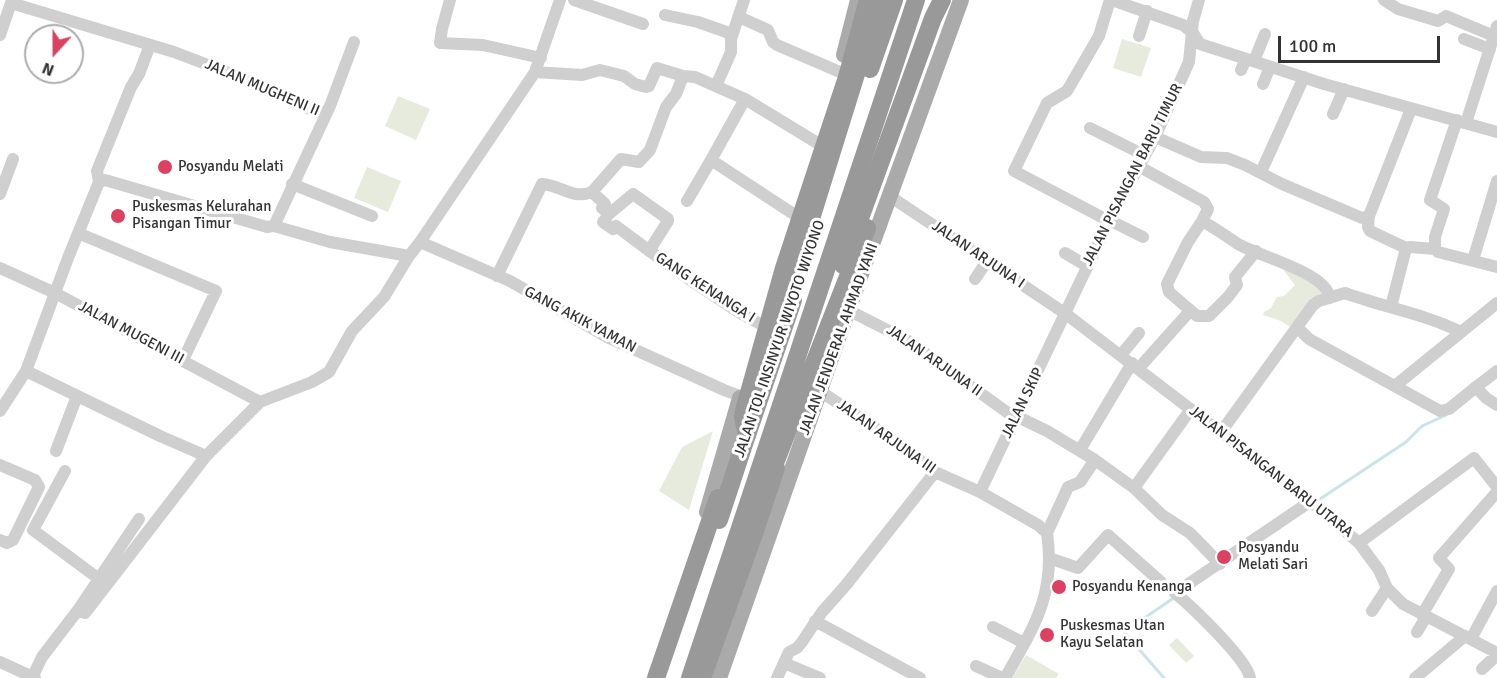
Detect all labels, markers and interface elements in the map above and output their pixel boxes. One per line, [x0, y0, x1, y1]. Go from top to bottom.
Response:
north arrow [24, 24, 84, 84]
scale bar [1281, 24, 1443, 62]
text: 100 m [1289, 35, 1336, 57]
street label: JALAN MUGHENI II [202, 56, 322, 120]
text: N [39, 58, 57, 80]
street label: JALAN PISANGAN BARU TIMUR [1079, 81, 1187, 269]
marker: Posyandu Melati [156, 158, 174, 176]
place label: Posyandu Melati [178, 158, 283, 176]
place label: Puskesmas Kelurahan Pisangan Timur [132, 198, 271, 233]
marker: Puskesmas Kelurahan Pisangan Timur [109, 207, 127, 225]
street label: JALAN ARJUNA I [928, 217, 1028, 293]
street label: JALAN TOL INSINYUR WIYOTO WIYONO [731, 218, 829, 460]
street label: JALAN JENDERAL AHMAD YANI [796, 241, 882, 437]
street label: GANG KENANGA I [652, 249, 758, 327]
street label: GANG AKIK YAMAN [521, 283, 639, 357]
street label: JALAN MUGENI III [75, 298, 187, 368]
street label: JALAN ARJUNA II [883, 321, 985, 401]
street label: JALAN SKIP [998, 365, 1048, 441]
street label: JALAN ARJUNA III [833, 396, 939, 478]
street label: JALAN PISANGAN BARU UTARA [1185, 402, 1357, 542]
place label: Posyandu Melati Sari [1238, 539, 1308, 574]
marker: Posyandu Melati Sari [1215, 548, 1233, 566]
marker: Posyandu Kenanga [1050, 578, 1068, 596]
place label: Posyandu Kenanga [1072, 578, 1192, 596]
place label: Puskesmas Utan Kayu Selatan [1060, 617, 1165, 652]
marker: Puskesmas Utan Kayu Selatan [1038, 626, 1056, 644]

